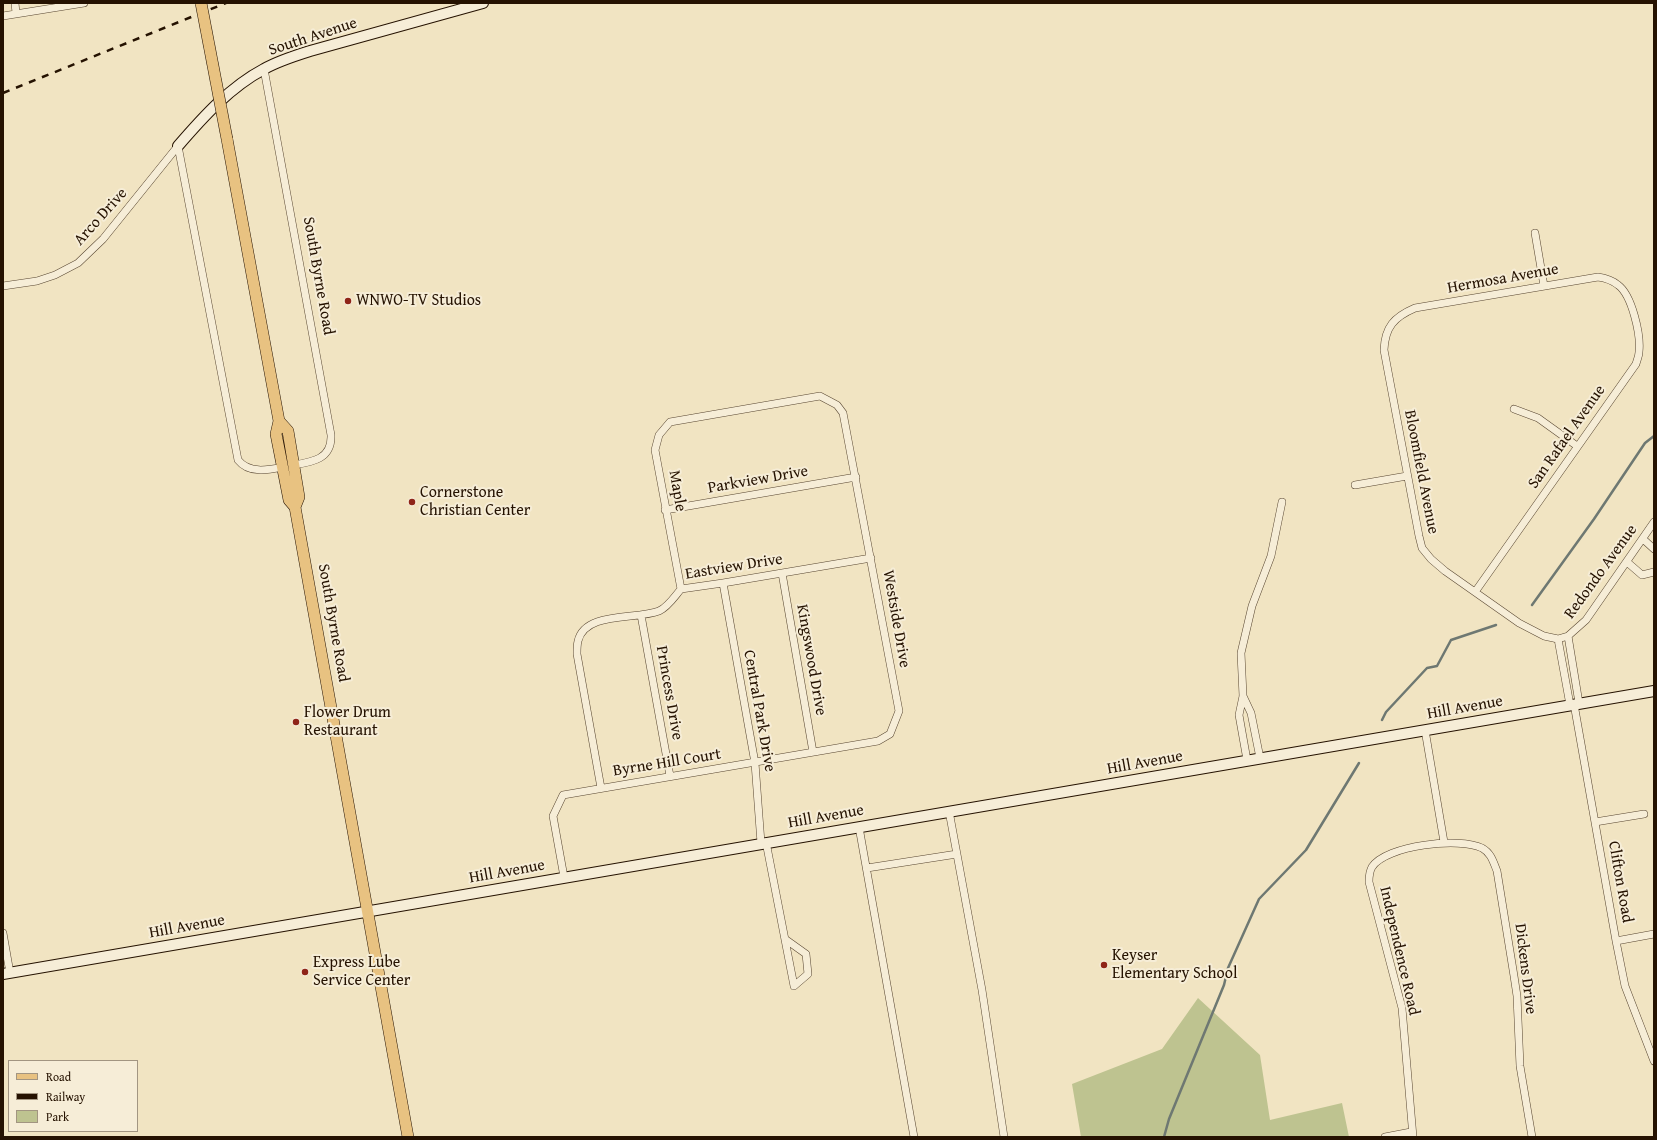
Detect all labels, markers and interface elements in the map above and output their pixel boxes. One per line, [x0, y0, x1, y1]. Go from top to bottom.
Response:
street label: South Avenue [266, 14, 360, 60]
street label: Arco Drive [70, 184, 132, 250]
street label: South Byrne Road [298, 215, 338, 337]
street label: Hermosa Avenue [1446, 260, 1560, 298]
place label: WNWO-TV Studios [356, 291, 481, 311]
marker: WNWO-TV Studios [343, 296, 353, 306]
street label: San Rafael Avenue [1524, 382, 1610, 492]
street label: Bloomfield Avenue [1400, 408, 1442, 536]
street label: Parkview Drive [706, 462, 810, 498]
street label: Maple [664, 469, 690, 513]
place label: Cornerstone Christian Center [420, 483, 530, 521]
marker: Cornerstone Christian Center [407, 497, 417, 507]
street label: Redondo Avenue [1560, 521, 1642, 623]
street label: Eastview Drive [684, 550, 784, 584]
street label: South Byrne Road [313, 562, 353, 684]
street label: Westside Drive [878, 569, 914, 669]
street label: Kingswood Drive [792, 603, 830, 717]
street label: Princess Drive [651, 644, 687, 742]
street label: Central Park Drive [739, 649, 779, 773]
street label: Hill Avenue [1426, 692, 1504, 724]
place label: Flower Drum Restaurant [304, 703, 391, 741]
marker: Flower Drum Restaurant [291, 717, 301, 727]
street label: Byrne Hill Court [612, 745, 722, 781]
street label: Hill Avenue [1106, 747, 1184, 779]
street label: Hill Avenue [787, 801, 865, 833]
street label: Clifton Road [1603, 840, 1637, 924]
street label: Hill Avenue [468, 856, 546, 888]
street label: Independence Road [1375, 885, 1423, 1017]
street label: Hill Avenue [148, 911, 226, 943]
street label: Dickens Drive [1510, 923, 1540, 1015]
place label: Keyser Elementary School [1112, 946, 1237, 984]
place label: Express Lube Service Center [313, 953, 410, 991]
marker: Keyser Elementary School [1099, 960, 1109, 970]
marker: Express Lube Service Center [300, 967, 310, 977]
legend [8, 1060, 138, 1132]
text: Road [46, 1068, 71, 1085]
text: Railway [46, 1088, 85, 1105]
text: Park [46, 1108, 69, 1125]

